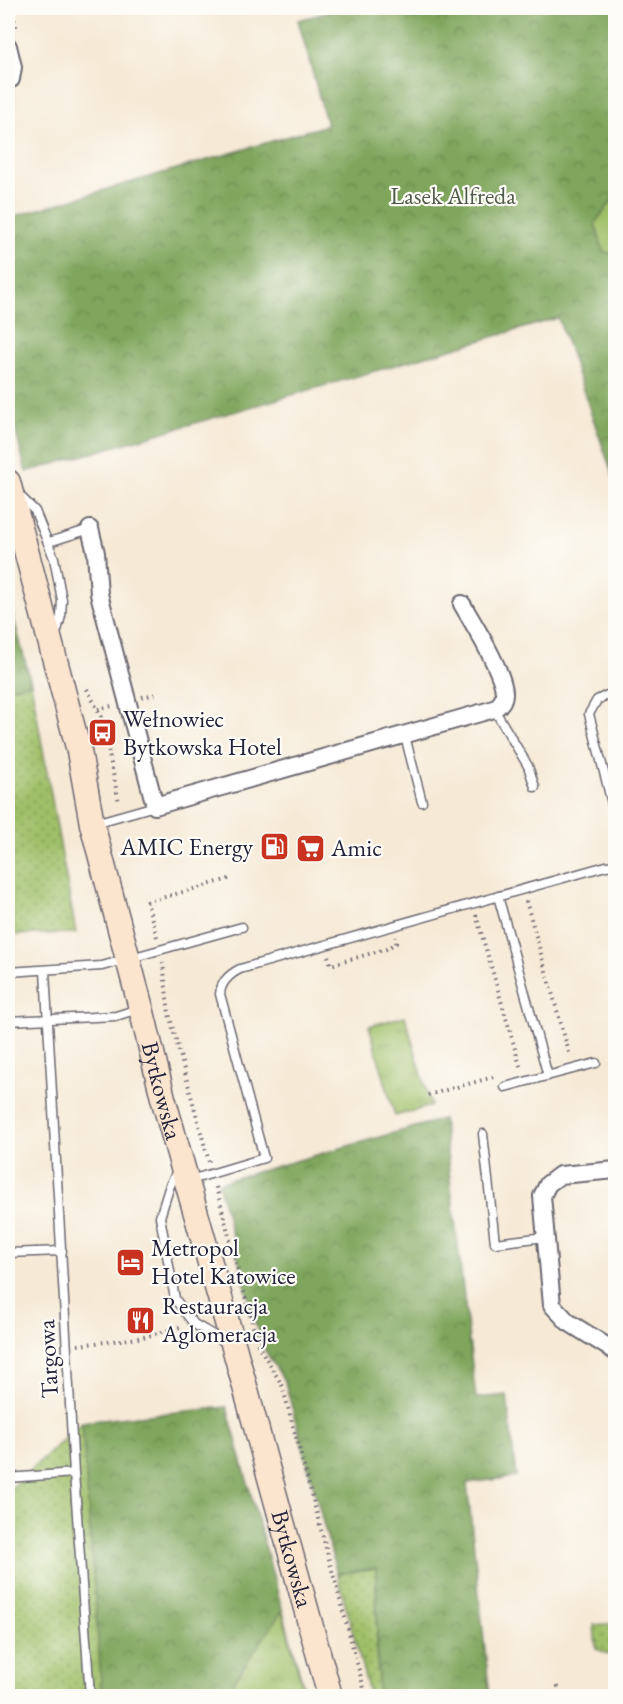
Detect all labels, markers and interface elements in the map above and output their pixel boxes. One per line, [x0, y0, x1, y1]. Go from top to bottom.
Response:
park label: Lasek Alfreda [390, 180, 516, 211]
place label: Wełnowiec Bytkowska Hotel [123, 703, 282, 762]
bus stop icon: Wełnowiec Bytkowska Hotel [86, 717, 118, 749]
place label: AMIC Energy [119, 831, 253, 862]
fuel station icon: AMIC Energy [258, 831, 290, 863]
supermarket icon: Amic [294, 832, 326, 864]
place label: Amic [330, 832, 382, 863]
street label: Bytkowska [135, 1038, 190, 1143]
place label: Metropol Hotel Katowice [151, 1232, 296, 1291]
hotel icon: Metropol Hotel Katowice [114, 1246, 146, 1278]
place label: Restauracja Aglomeracja [161, 1290, 277, 1349]
restaurant icon: Restauracja Aglomeracja [125, 1304, 157, 1336]
street label: Targowa [30, 1318, 65, 1399]
street label: Bytkowska [265, 1506, 321, 1611]

